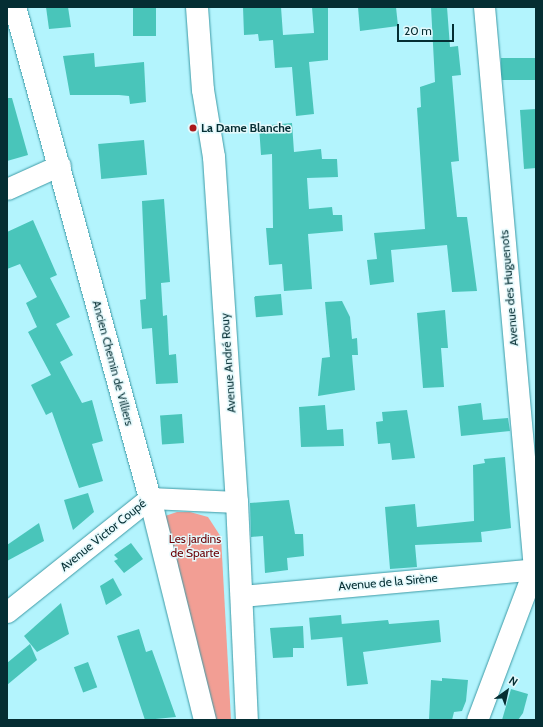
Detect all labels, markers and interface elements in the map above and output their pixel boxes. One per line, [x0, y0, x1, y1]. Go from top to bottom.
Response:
scale bar [399, 16, 456, 42]
text: 20 m [404, 23, 432, 38]
place label: La Dame Blanche [201, 121, 291, 135]
marker: La Dame Blanche [188, 123, 198, 133]
street label: Avenue des Huguenots [497, 229, 521, 347]
street label: Ancien Chemin de Villiers [89, 299, 137, 427]
street label: Avenue André Rouy [217, 313, 239, 413]
street label: Avenue Victor Coupé [57, 496, 149, 574]
park label: Les jardins de Sparte [169, 532, 221, 560]
street label: Avenue de la Sirène [338, 570, 438, 594]
north arrow [487, 671, 527, 711]
text: N [506, 673, 521, 689]

